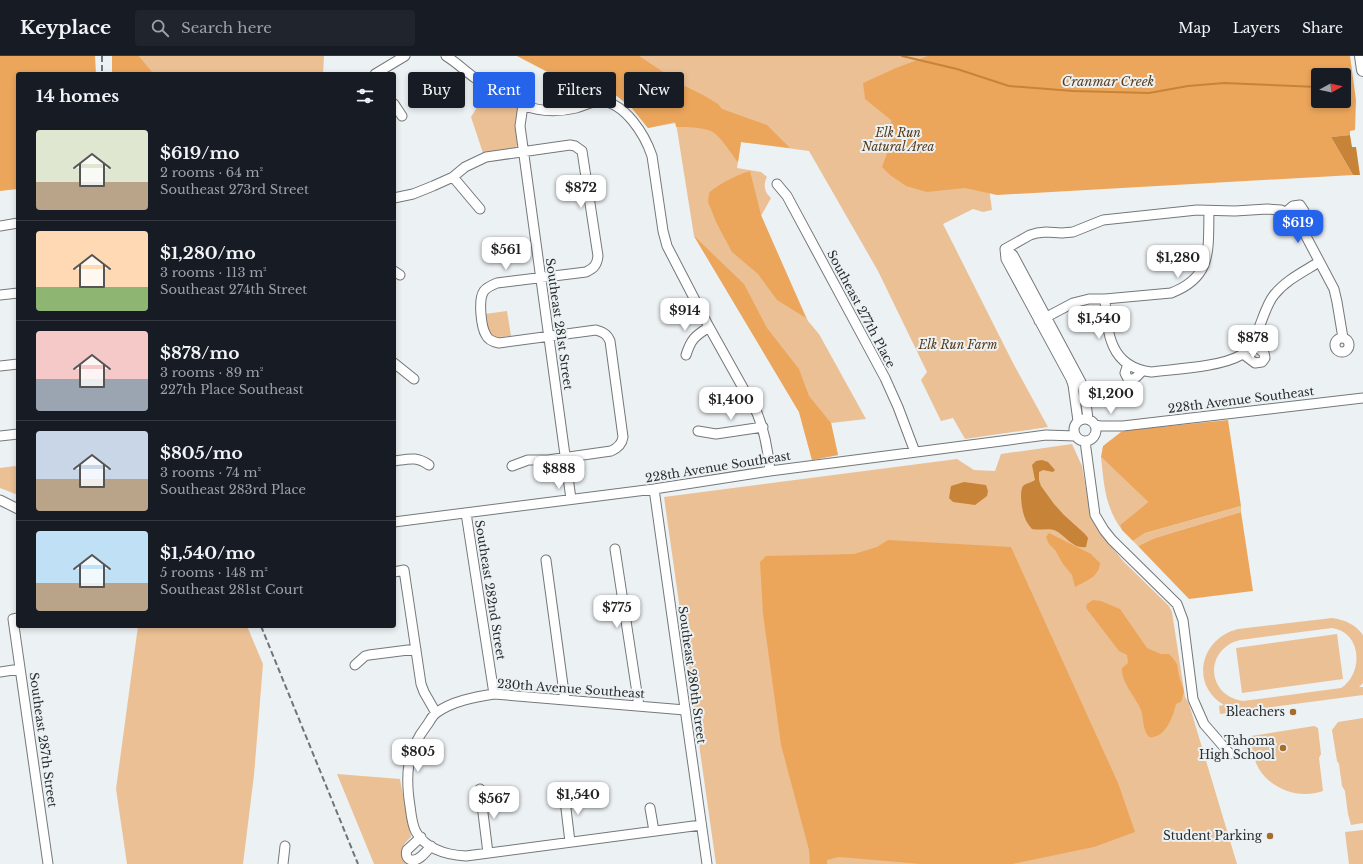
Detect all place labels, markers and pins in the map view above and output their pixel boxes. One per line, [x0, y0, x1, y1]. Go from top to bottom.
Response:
pin: $872 [557, 175, 605, 209]
pin: $619 [1274, 210, 1322, 244]
pin: $561 [482, 237, 530, 271]
pin: $1,280 [1145, 245, 1211, 279]
pin: $914 [661, 298, 709, 332]
pin: $1,540 [1066, 306, 1132, 340]
pin: $878 [1229, 325, 1277, 359]
pin: $1,200 [1078, 381, 1144, 415]
pin: $1,400 [698, 387, 764, 421]
pin: $888 [535, 456, 583, 490]
pin: $775 [593, 595, 641, 629]
place label: Bleachers [1226, 704, 1285, 719]
marker: Bleachers [1288, 707, 1298, 717]
place label: Tahoma High School [1199, 733, 1275, 762]
pin: $805 [394, 739, 442, 773]
marker: Tahoma High School [1278, 743, 1288, 753]
pin: $1,540 [545, 782, 611, 816]
pin: $567 [470, 786, 518, 820]
place label: Student Parking [1163, 828, 1263, 843]
marker: Student Parking [1265, 831, 1275, 841]

